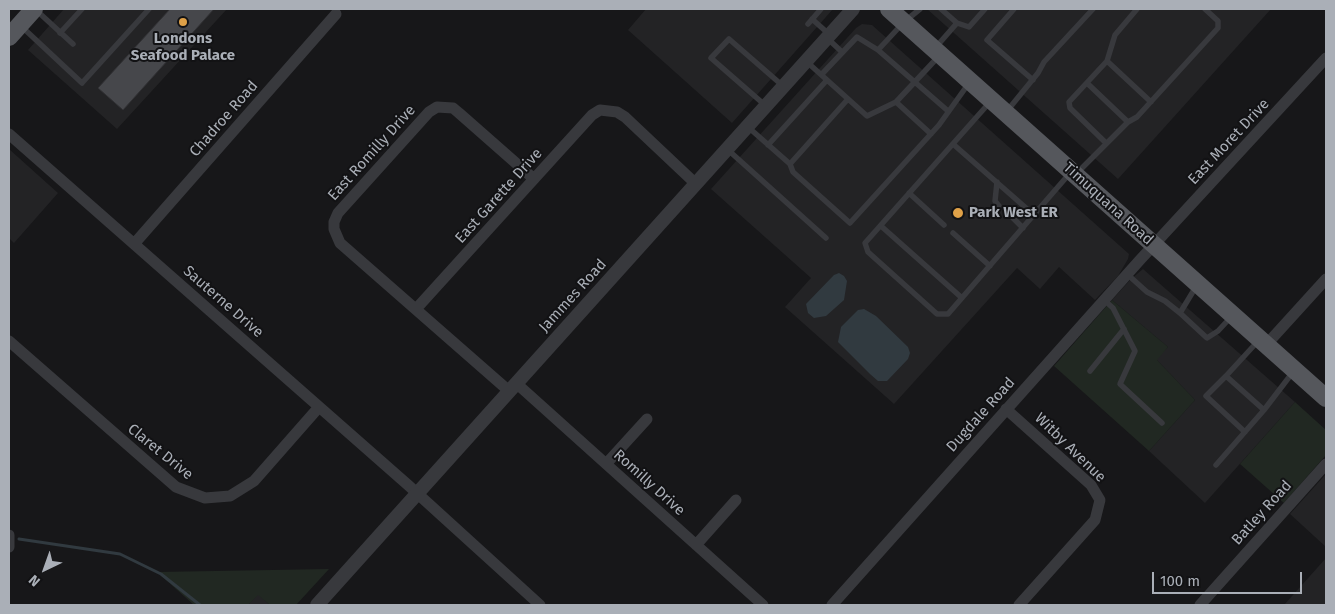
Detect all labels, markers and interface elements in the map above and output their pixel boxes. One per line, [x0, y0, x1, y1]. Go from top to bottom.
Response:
marker: Londons Seafood Palace [177, 16, 189, 28]
place label: Londons Seafood Palace [131, 30, 235, 65]
street label: Chadroe Road [186, 77, 262, 161]
street label: East Moret Drive [1185, 95, 1273, 189]
street label: East Romilly Drive [324, 102, 420, 204]
street label: East Garette Drive [452, 145, 546, 247]
street label: Timuquana Road [1059, 159, 1157, 249]
place label: Park West ER [969, 204, 1058, 222]
marker: Park West ER [951, 206, 965, 220]
street label: Jammes Road [535, 256, 611, 336]
street label: Sauterne Drive [179, 262, 267, 342]
street label: Dugdale Road [943, 374, 1019, 456]
street label: Witby Avenue [1031, 410, 1109, 486]
street label: Claret Drive [124, 420, 196, 484]
street label: Romilly Drive [610, 446, 688, 520]
street label: Batley Road [1228, 477, 1296, 549]
north arrow [20, 544, 70, 594]
scale bar [1155, 562, 1305, 594]
text: N [25, 571, 44, 590]
text: 100 m [1160, 572, 1200, 590]

